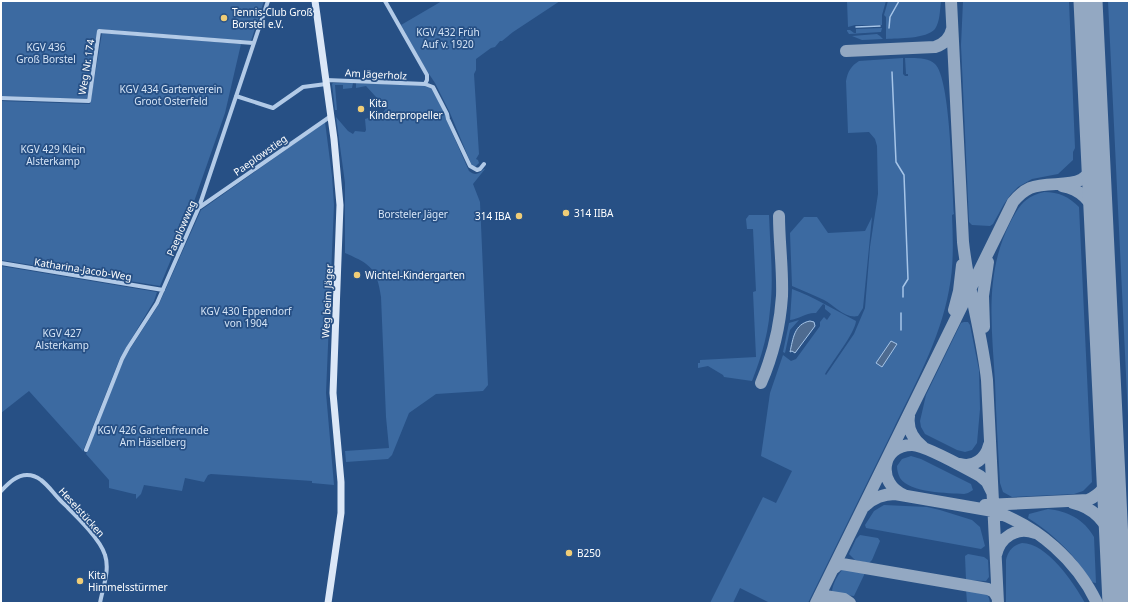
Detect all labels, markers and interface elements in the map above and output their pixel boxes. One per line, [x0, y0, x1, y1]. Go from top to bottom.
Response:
place label: Tennis-Club Groß Borstel e.V. [232, 5, 313, 31]
marker: Tennis-Club Groß Borstel e.V. [219, 13, 229, 23]
park label: KGV 432 Früh Auf v. 1920 [416, 25, 480, 51]
street label: Weg Nr. 174 [75, 38, 97, 96]
park label: KGV 436 Groß Borstel [16, 40, 76, 66]
street label: Am Jägerholz [345, 65, 408, 83]
park label: KGV 434 Gartenverein Groot Osterfeld [119, 82, 223, 108]
place label: Kita Kinderpropeller [369, 96, 443, 122]
marker: Kita Kinderpropeller [356, 104, 366, 114]
street label: Paeplowstieg [230, 131, 290, 179]
park label: KGV 429 Klein Alsterkamp [21, 142, 85, 168]
street label: Paeplowweg [163, 198, 199, 258]
place label: 314 IIBA [574, 206, 614, 220]
park label: Borsteler Jäger [378, 207, 448, 221]
marker: 314 IIBA [561, 208, 571, 218]
place label: 314 IBA [475, 209, 512, 223]
marker: 314 IBA [514, 211, 524, 221]
street label: Katharina-Jacob-Weg [33, 254, 133, 284]
street label: Weg beim Jäger [318, 264, 336, 338]
place label: Wichtel-Kindergarten [365, 268, 465, 282]
marker: Wichtel-Kindergarten [352, 270, 362, 280]
park label: KGV 430 Eppendorf von 1904 [200, 304, 292, 330]
park label: KGV 427 Alsterkamp [35, 326, 89, 352]
park label: KGV 426 Gartenfreunde Am Häselberg [97, 423, 209, 449]
street label: Heselstücken [56, 484, 108, 540]
place label: B250 [577, 546, 601, 560]
marker: B250 [564, 548, 574, 558]
place label: Kita Himmelsstürmer [88, 568, 168, 594]
marker: Kita Himmelsstürmer [75, 576, 85, 586]

